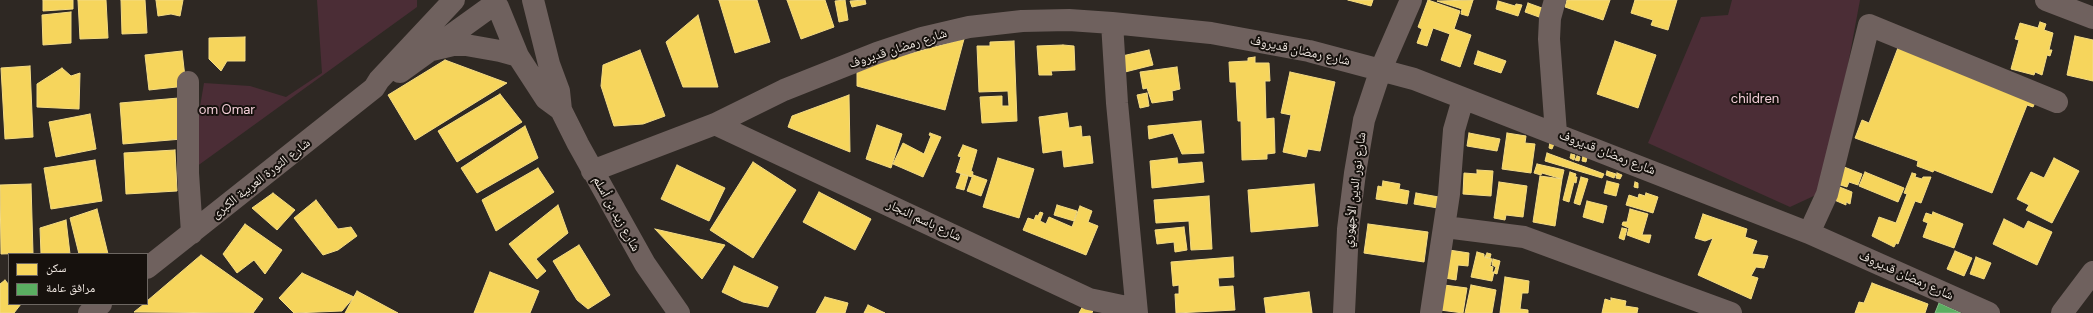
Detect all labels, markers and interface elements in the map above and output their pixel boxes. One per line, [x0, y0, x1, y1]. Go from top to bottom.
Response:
street label: شارع رمضان قديروف [847, 26, 949, 72]
street label: شارع رمضان قديروف [1248, 33, 1352, 69]
park label: children [1731, 92, 1779, 108]
park label: om Omar [199, 103, 255, 119]
street label: شارع رمضان قديروف [1557, 127, 1657, 179]
street label: شارع نور الدين الأجهوري [1340, 131, 1370, 249]
street label: شارع الثورة العربية الكبرى [208, 135, 314, 223]
street label: شارع زيد بن أسلم [589, 174, 643, 254]
street label: شارع باسم النجار [884, 197, 964, 245]
street label: شارع رمضان قديروف [1856, 248, 1956, 304]
legend [8, 253, 148, 305]
text: سكن [46, 260, 66, 276]
text: مرافق عامة [46, 280, 95, 296]

